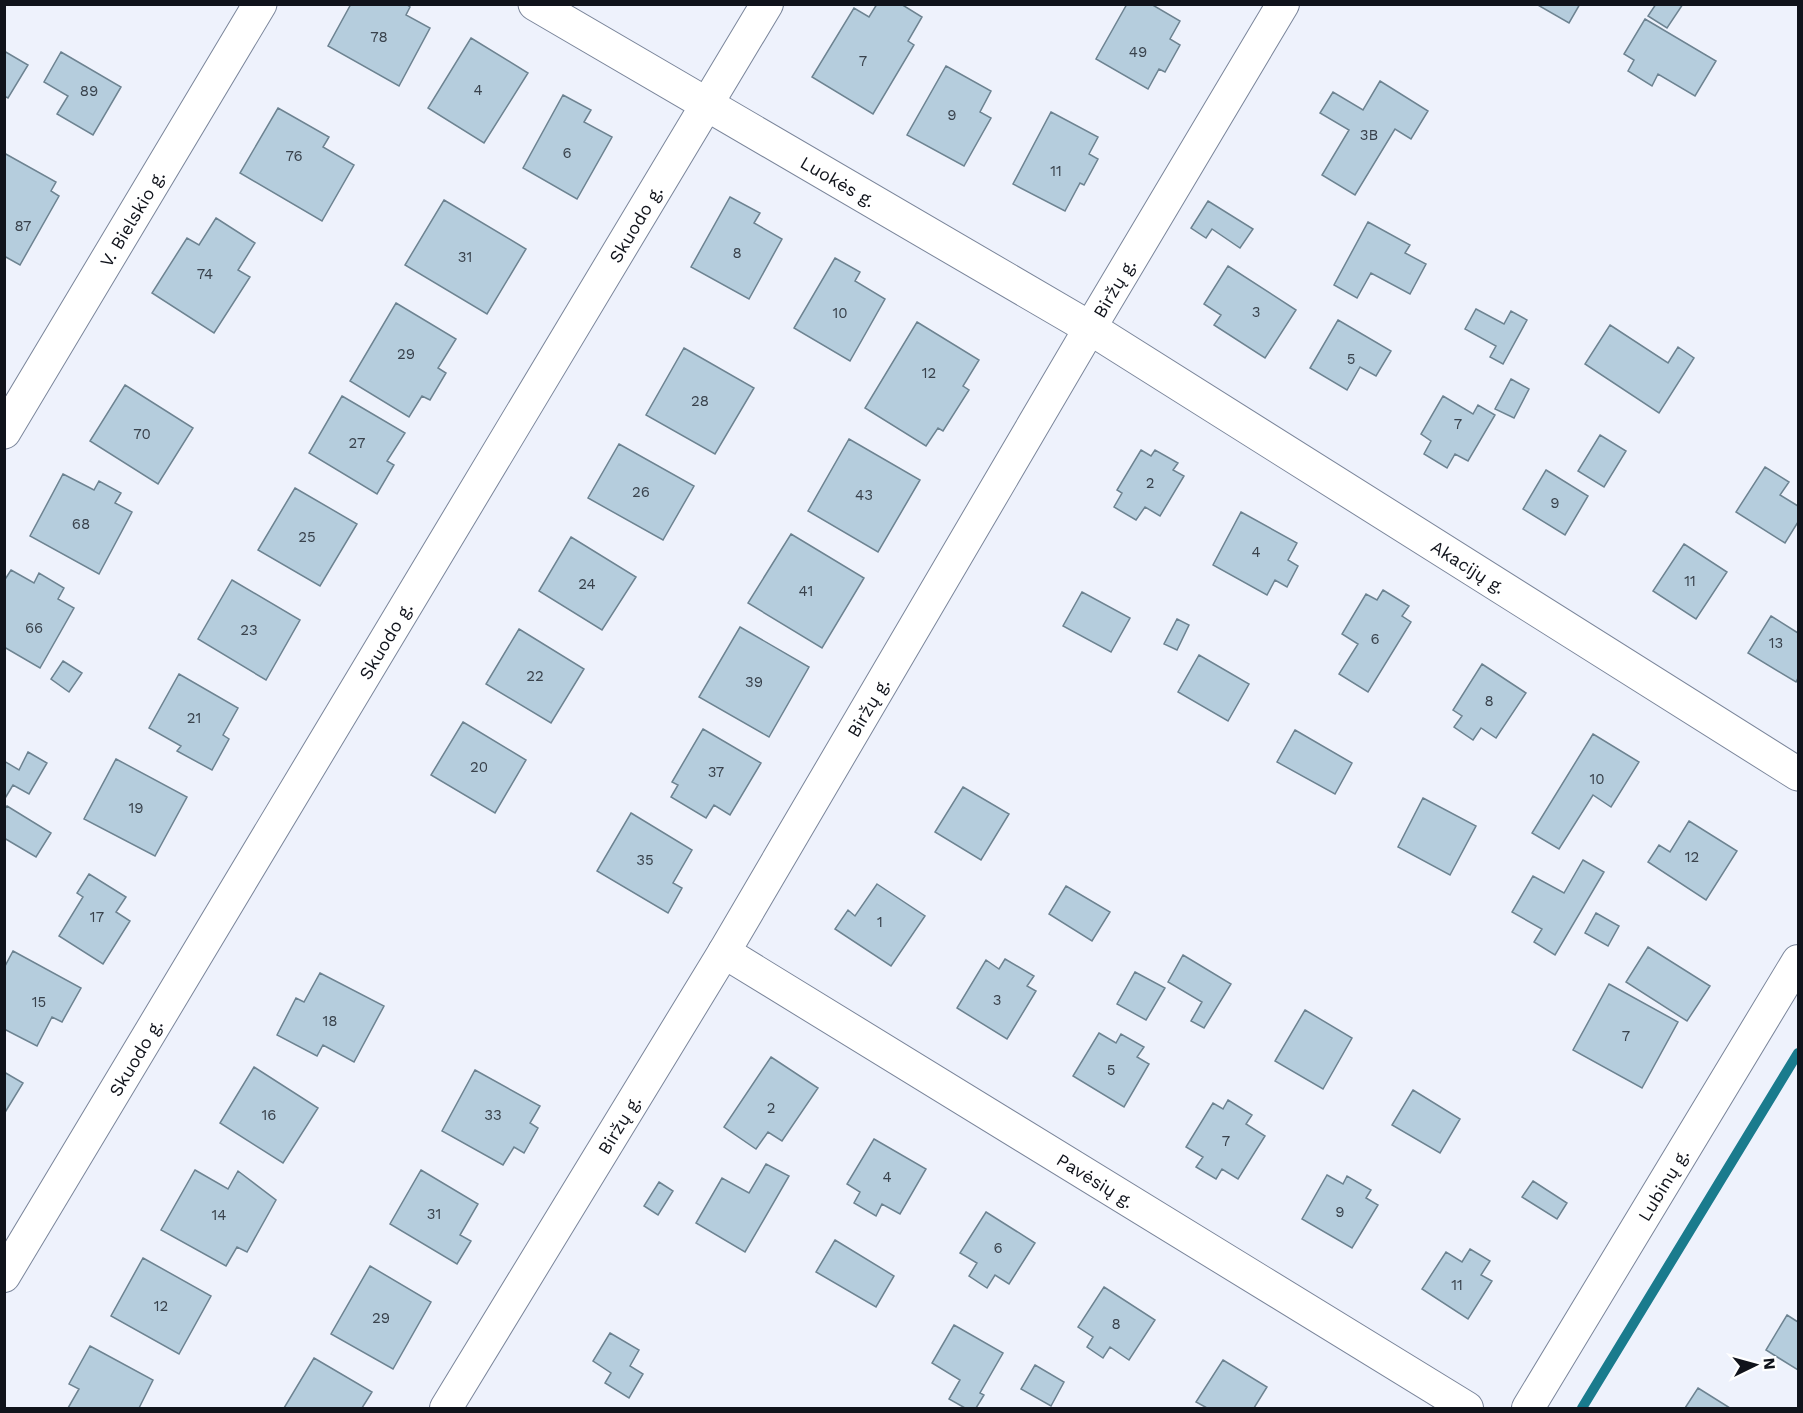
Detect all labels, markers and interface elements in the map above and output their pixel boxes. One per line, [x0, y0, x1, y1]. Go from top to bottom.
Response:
house number: 78 [370, 28, 388, 46]
house number: 49 [1129, 43, 1147, 61]
house number: 7 [859, 52, 867, 70]
house number: 4 [473, 81, 483, 99]
house number: 89 [80, 82, 98, 100]
house number: 9 [947, 106, 957, 124]
house number: 3B [1360, 126, 1378, 144]
house number: 6 [562, 144, 572, 162]
house number: 76 [285, 147, 303, 165]
street label: Luokės g. [797, 151, 879, 211]
house number: 11 [1050, 162, 1062, 180]
street label: V. Bielskio g. [95, 166, 169, 270]
street label: Skuodo g. [604, 181, 666, 266]
house number: 87 [14, 217, 32, 235]
house number: 8 [732, 244, 742, 262]
house number: 31 [458, 248, 472, 266]
street label: Biržų g. [1088, 255, 1140, 321]
house number: 74 [197, 265, 213, 283]
house number: 3 [1252, 303, 1260, 321]
house number: 10 [832, 304, 848, 322]
house number: 29 [397, 345, 415, 363]
house number: 5 [1347, 350, 1355, 368]
house number: 12 [922, 364, 936, 382]
house number: 28 [691, 392, 709, 410]
house number: 7 [1454, 415, 1462, 433]
house number: 70 [133, 425, 151, 443]
house number: 27 [349, 434, 365, 452]
house number: 2 [1146, 474, 1154, 492]
house number: 26 [632, 483, 650, 501]
house number: 43 [855, 486, 873, 504]
house number: 9 [1550, 494, 1560, 512]
house number: 68 [72, 515, 90, 533]
house number: 25 [298, 528, 316, 546]
street label: Akacijų g. [1428, 535, 1509, 598]
house number: 4 [1251, 543, 1261, 561]
house number: 11 [1684, 572, 1696, 590]
house number: 24 [578, 575, 596, 593]
house number: 41 [799, 582, 813, 600]
street label: Skuodo g. [354, 598, 416, 683]
house number: 66 [25, 619, 43, 637]
house number: 23 [240, 621, 258, 639]
house number: 6 [1370, 630, 1380, 648]
house number: 13 [1769, 634, 1783, 652]
house number: 22 [526, 667, 544, 685]
house number: 39 [745, 673, 763, 691]
street label: Biržų g. [842, 674, 893, 741]
house number: 8 [1484, 692, 1494, 710]
house number: 21 [187, 709, 201, 727]
house number: 20 [470, 758, 488, 776]
house number: 37 [708, 763, 724, 781]
house number: 10 [1589, 770, 1605, 788]
house number: 19 [128, 799, 144, 817]
house number: 12 [1685, 848, 1699, 866]
house number: 35 [636, 851, 654, 869]
house number: 17 [90, 908, 104, 926]
house number: 1 [877, 913, 883, 931]
house number: 3 [993, 991, 1001, 1009]
house number: 15 [32, 993, 46, 1011]
house number: 18 [322, 1012, 338, 1030]
street label: Skuodo g. [104, 1015, 166, 1100]
house number: 7 [1622, 1027, 1630, 1045]
house number: 5 [1107, 1061, 1115, 1079]
street label: Biržų g. [593, 1091, 645, 1158]
house number: 2 [767, 1099, 775, 1117]
house number: 16 [262, 1106, 276, 1124]
house number: 33 [484, 1106, 502, 1124]
house number: 7 [1222, 1132, 1230, 1150]
street label: Lubinų g. [1633, 1145, 1693, 1225]
street label: Pavėsių g. [1053, 1148, 1138, 1212]
house number: 4 [882, 1168, 892, 1186]
house number: 9 [1335, 1203, 1345, 1221]
house number: 31 [427, 1205, 441, 1223]
house number: 14 [211, 1206, 227, 1224]
house number: 6 [993, 1239, 1003, 1257]
house number: 11 [1451, 1276, 1463, 1294]
house number: 12 [154, 1297, 168, 1315]
house number: 29 [372, 1309, 390, 1327]
house number: 8 [1111, 1315, 1121, 1333]
north arrow [1725, 1335, 1785, 1395]
text: N [1759, 1357, 1779, 1370]

